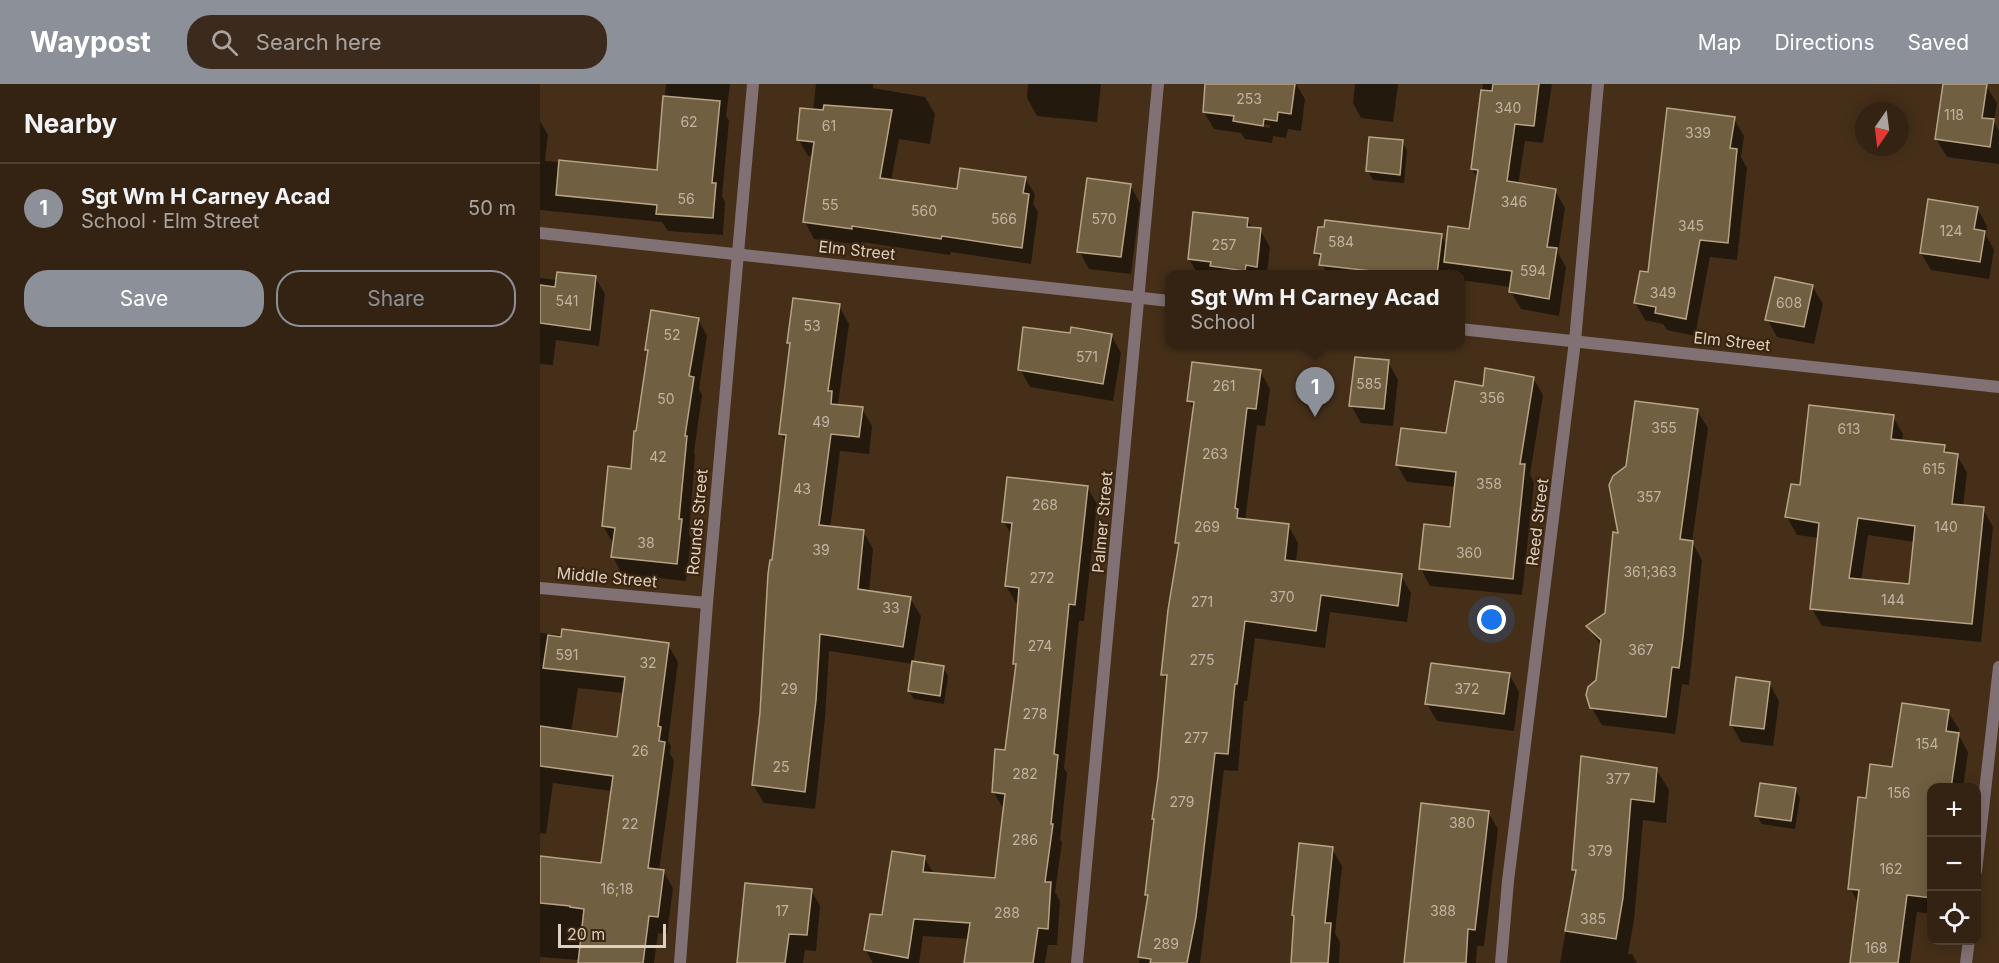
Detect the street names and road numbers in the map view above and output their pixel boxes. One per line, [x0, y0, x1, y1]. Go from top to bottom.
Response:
street label: Elm Street [818, 236, 896, 264]
street label: Elm Street [1693, 327, 1771, 355]
street label: Rounds Street [682, 468, 712, 576]
street label: Palmer Street [1088, 470, 1116, 574]
street label: Reed Street [1522, 477, 1552, 567]
street label: Middle Street [556, 563, 658, 591]

